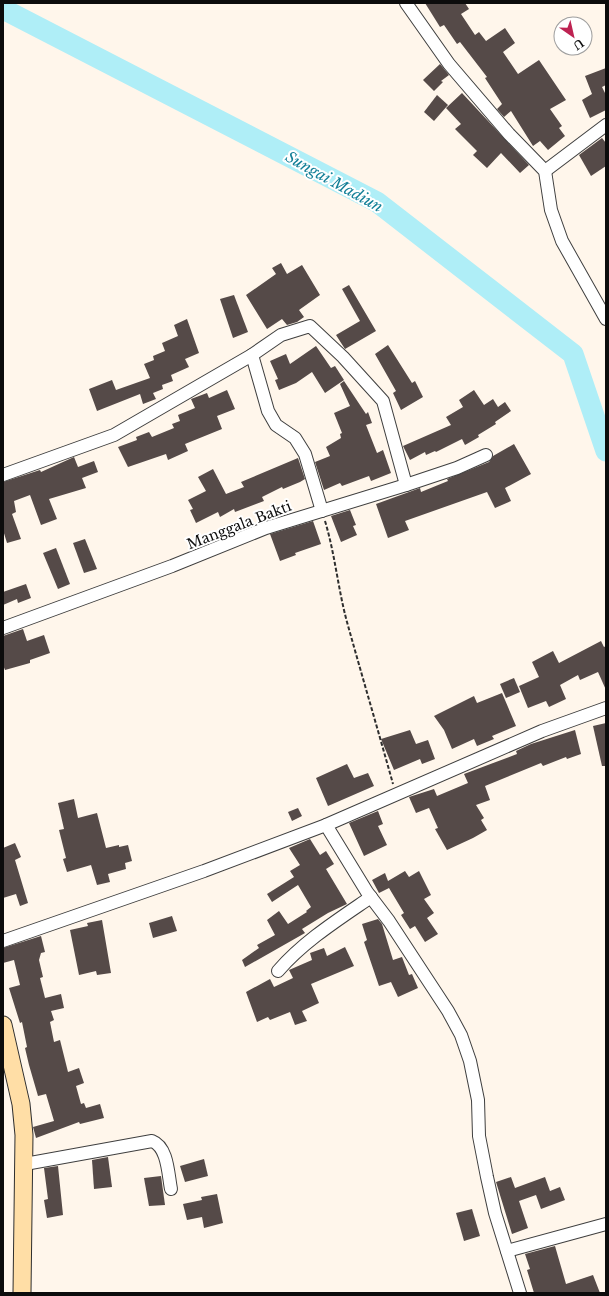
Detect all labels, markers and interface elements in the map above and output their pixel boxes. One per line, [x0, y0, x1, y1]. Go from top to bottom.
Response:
north arrow [553, 16, 593, 56]
text: U [570, 36, 587, 53]
water label: Sungai Madiun [282, 147, 386, 216]
street label: Manggala Bakti [184, 497, 294, 553]

